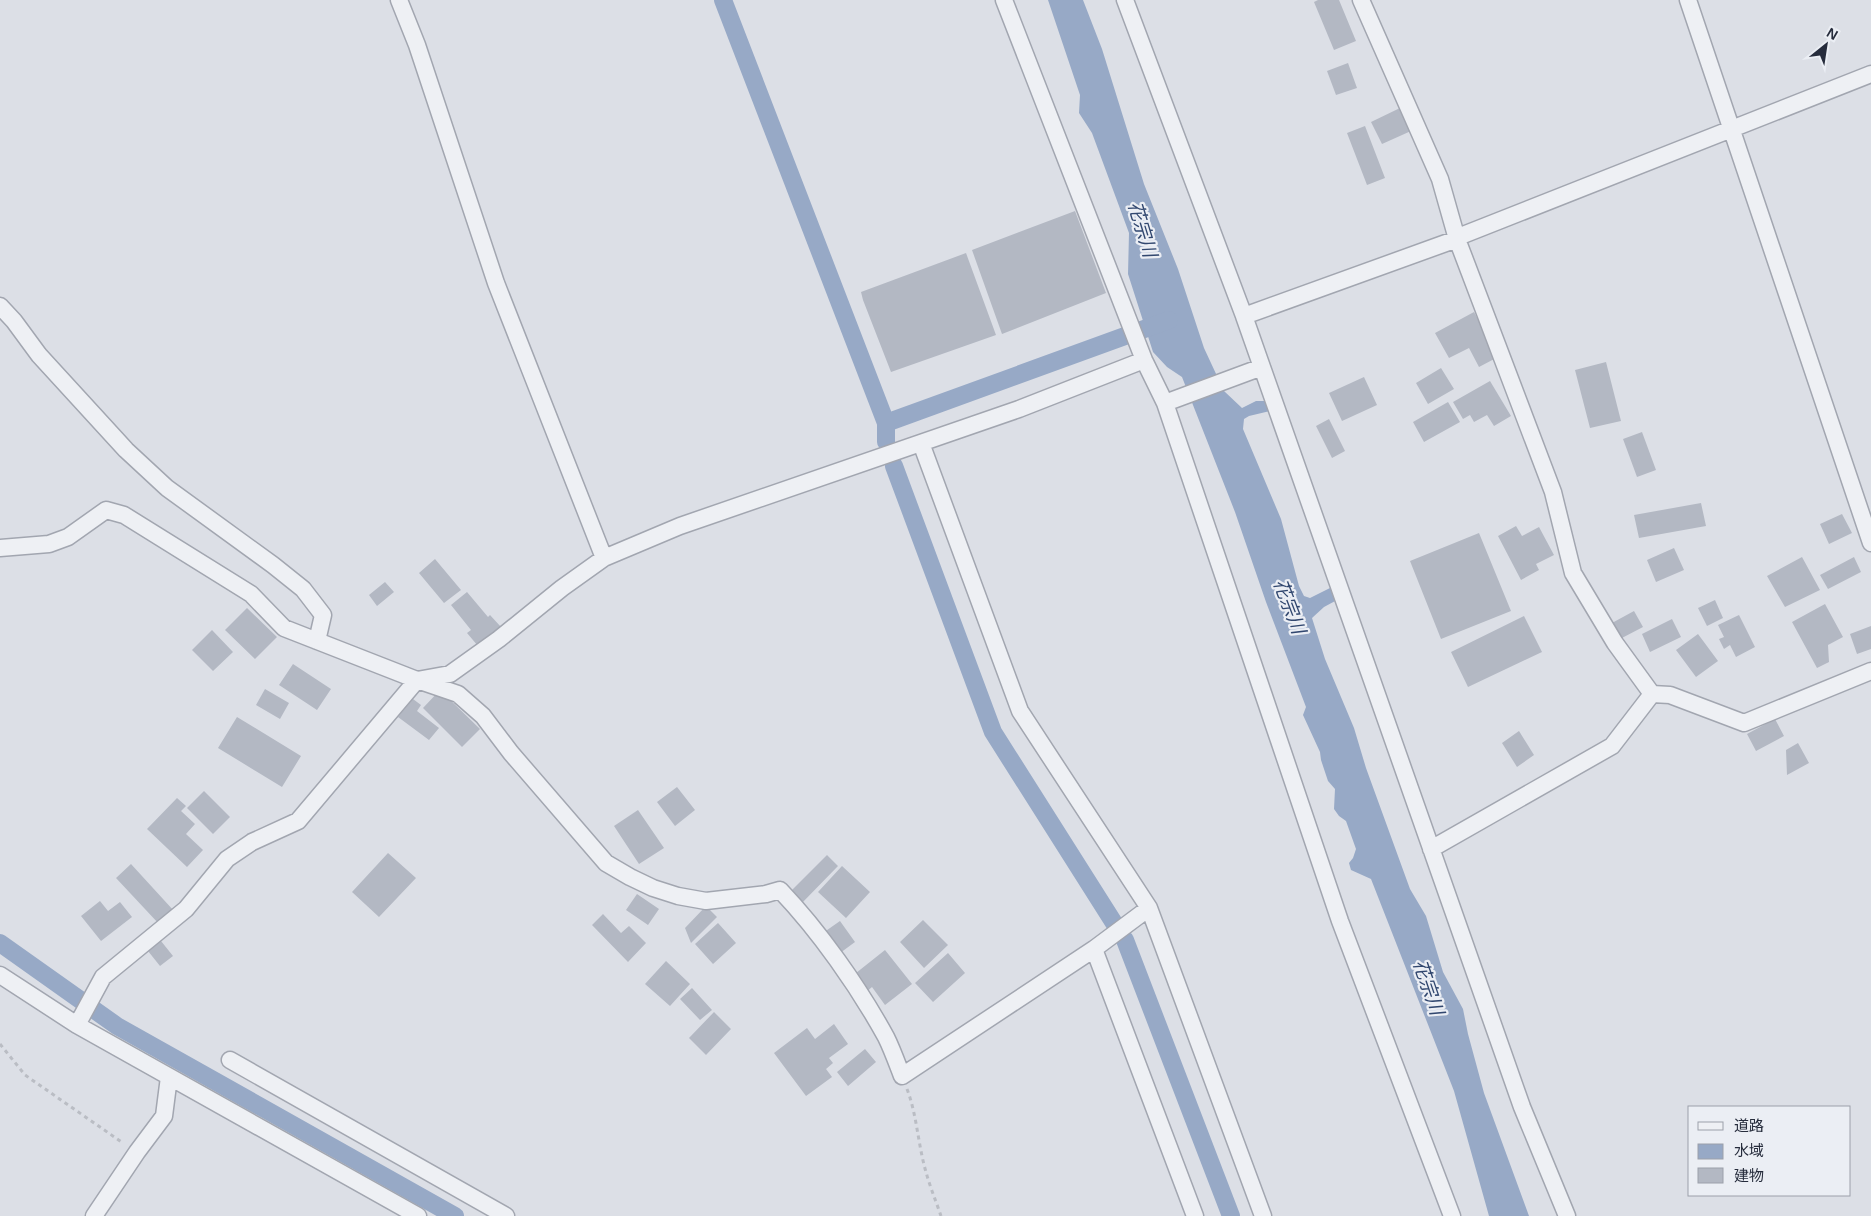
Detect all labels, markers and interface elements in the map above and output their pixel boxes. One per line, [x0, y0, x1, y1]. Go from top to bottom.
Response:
north arrow [1801, 20, 1851, 70]
text: N [1824, 24, 1841, 43]
water label: 花宗川 [1124, 199, 1161, 261]
water label: 花宗川 [1270, 576, 1310, 638]
water label: 花宗川 [1409, 957, 1448, 1019]
legend [1688, 1106, 1851, 1196]
text: 道路 [1734, 1117, 1764, 1134]
text: 水域 [1734, 1142, 1764, 1159]
text: 建物 [1734, 1167, 1764, 1184]

